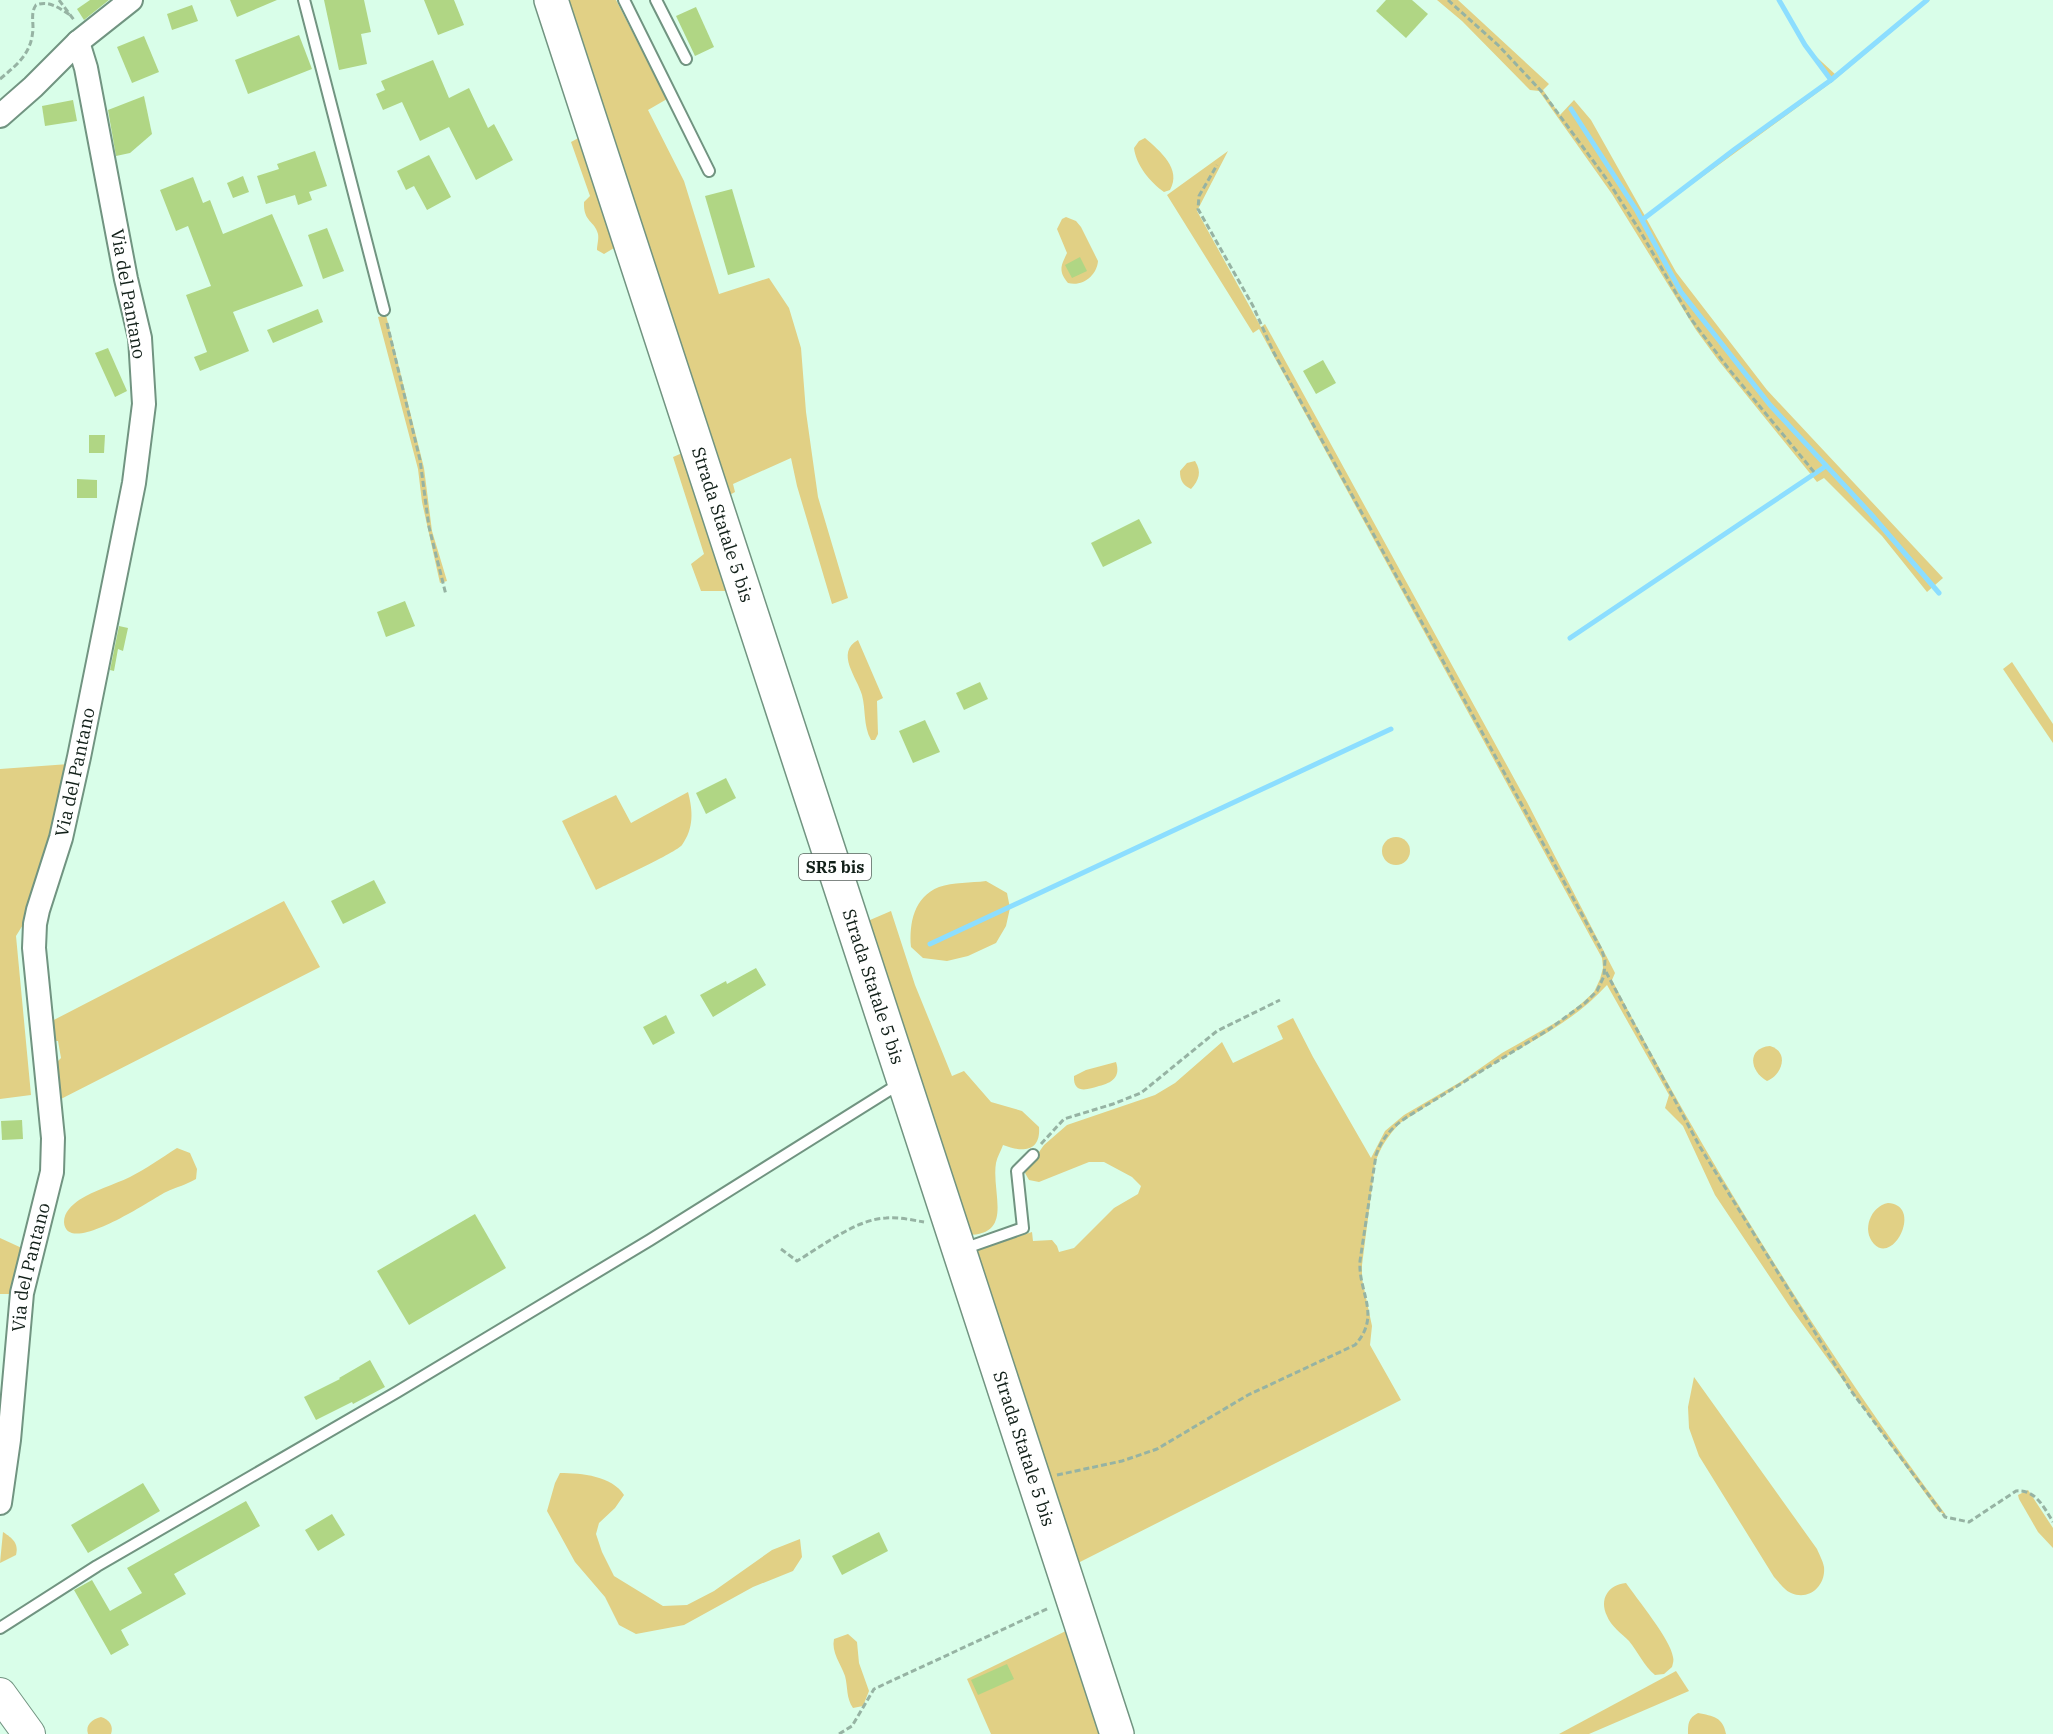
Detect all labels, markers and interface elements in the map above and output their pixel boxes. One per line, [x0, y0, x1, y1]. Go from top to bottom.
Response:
street label: Via del Pantano [106, 227, 151, 361]
street label: Strada Statale 5 bis [687, 444, 759, 605]
street label: Via del Pantano [50, 706, 100, 839]
road number: SR5 bis [799, 854, 871, 880]
street label: Strada Statale 5 bis [837, 906, 910, 1067]
street label: Via del Pantano [7, 1200, 55, 1333]
street label: Strada Statale 5 bis [988, 1368, 1060, 1529]

